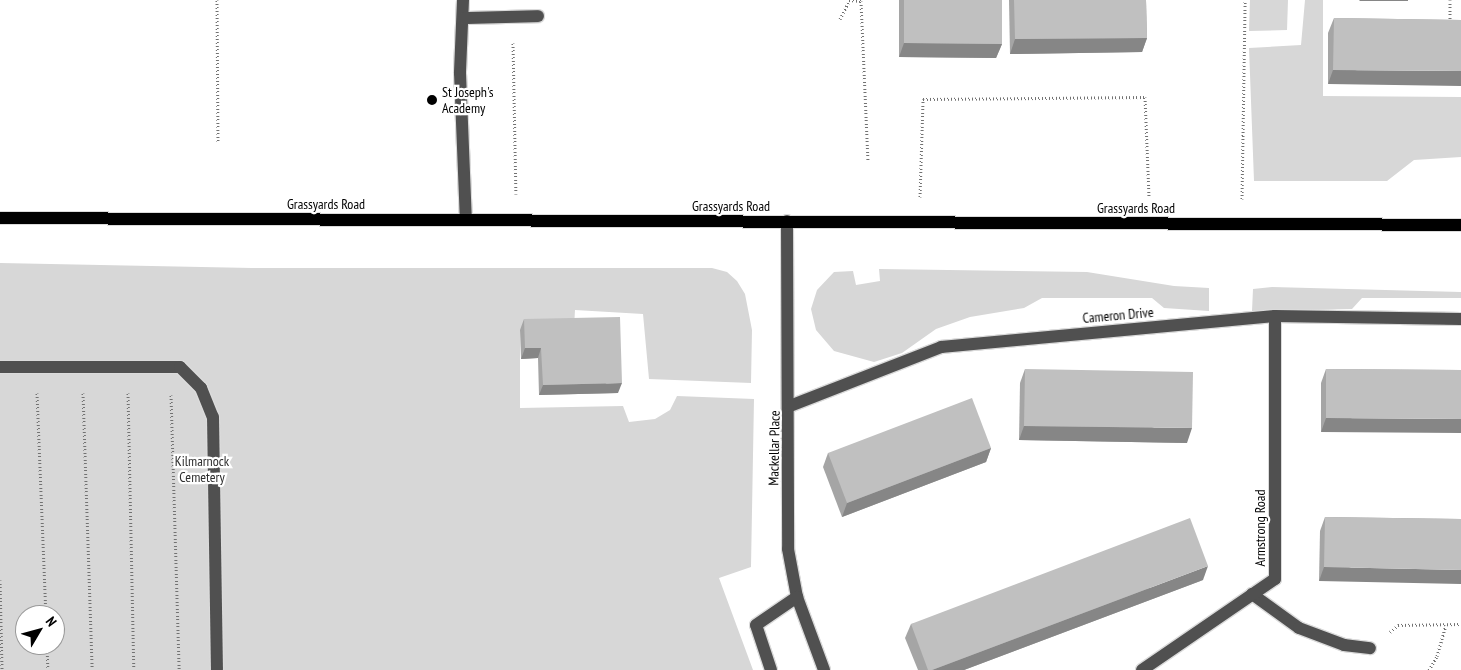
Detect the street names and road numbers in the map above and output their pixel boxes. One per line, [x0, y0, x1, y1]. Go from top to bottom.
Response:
street label: Grassyards Road [287, 196, 365, 212]
street label: Grassyards Road [692, 198, 770, 214]
street label: Grassyards Road [1097, 200, 1175, 216]
street label: Cameron Drive [1082, 304, 1154, 326]
street label: Mackellar Place [765, 410, 783, 486]
street label: Armstrong Road [1252, 489, 1268, 567]

